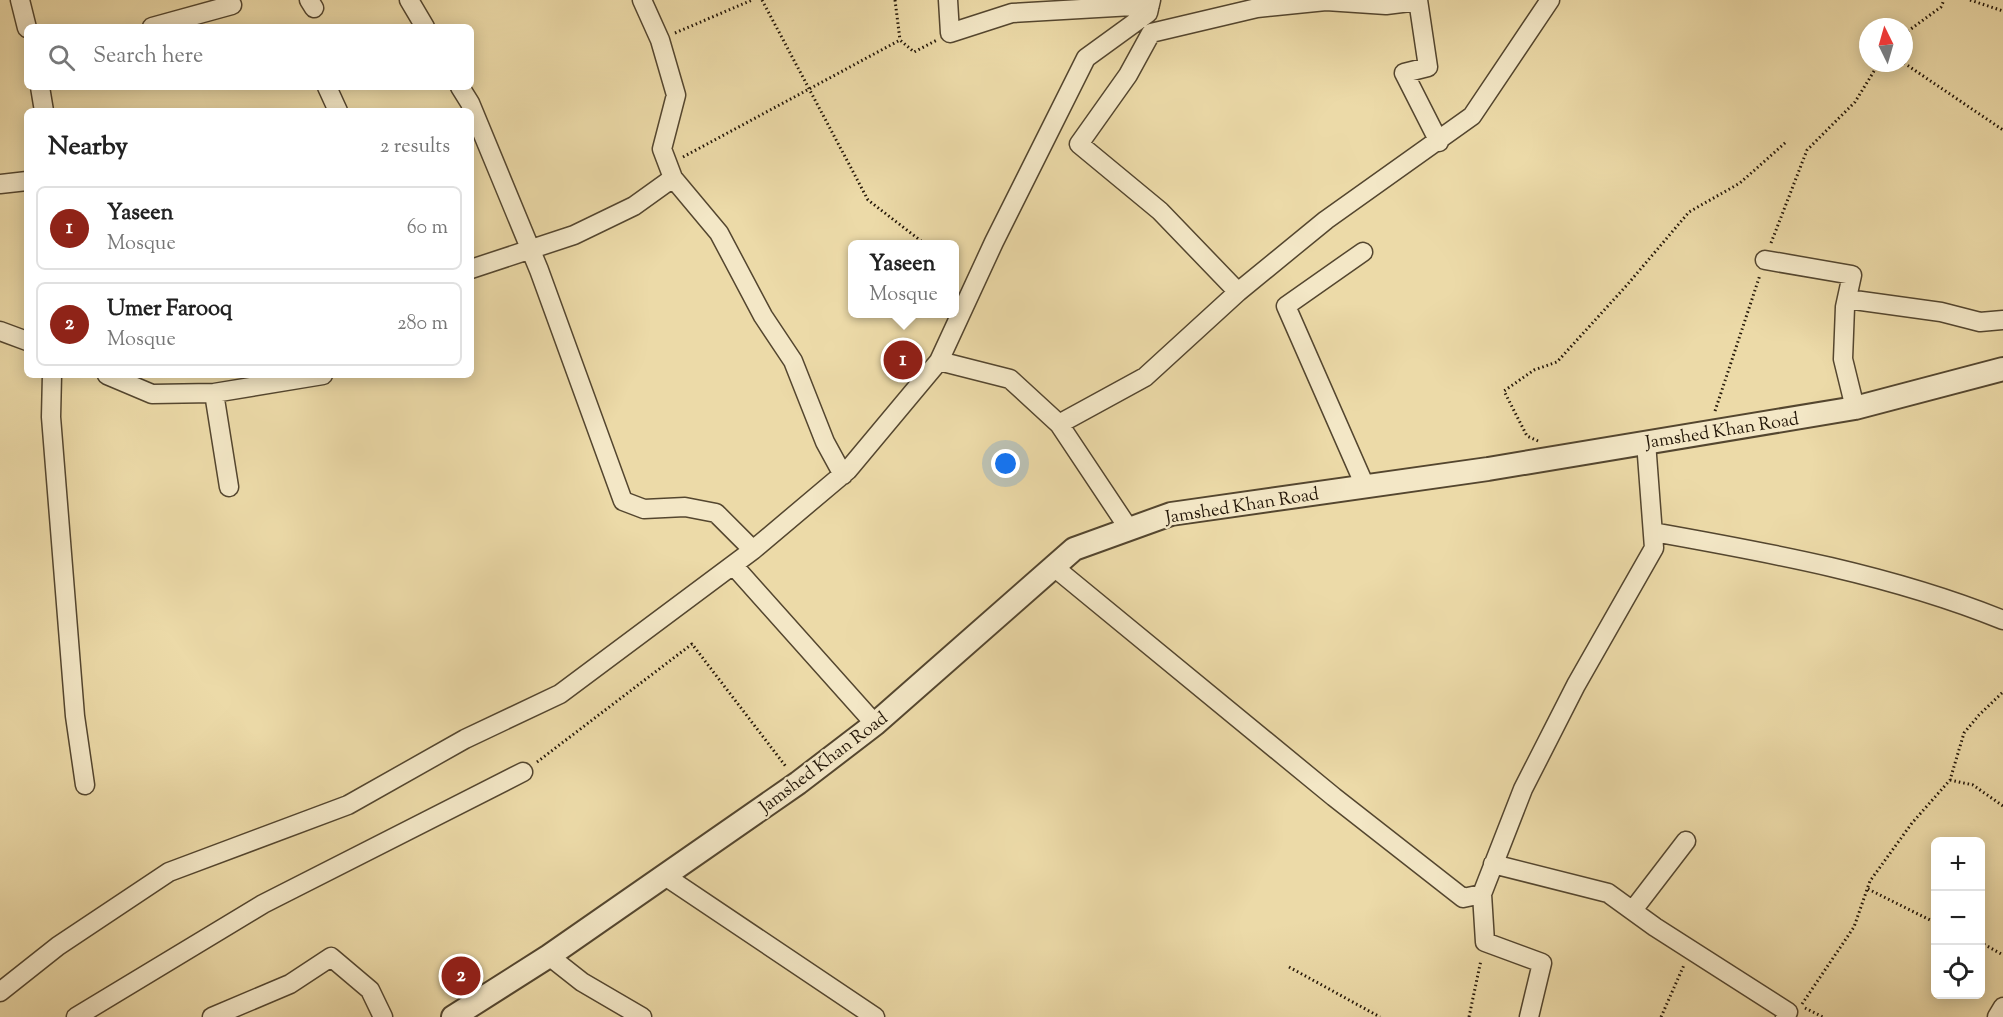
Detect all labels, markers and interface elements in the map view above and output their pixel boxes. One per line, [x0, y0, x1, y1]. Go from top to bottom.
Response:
north arrow [1859, 18, 1913, 72]
search box [24, 24, 474, 90]
icon: search [45, 41, 78, 74]
text: Search here [93, 41, 203, 73]
text: Nearby [48, 129, 128, 166]
text: 2 results [380, 133, 450, 162]
text: Yaseen [107, 198, 173, 230]
text: 1 [66, 214, 73, 243]
text: 60 m [407, 214, 448, 243]
text: Mosque [107, 230, 176, 259]
popup [848, 240, 959, 318]
text: Yaseen [869, 249, 936, 281]
text: Mosque [869, 281, 938, 310]
text: Umer Farooq [107, 294, 232, 326]
text: 2 [65, 310, 74, 339]
text: 280 m [397, 310, 448, 339]
text: Mosque [107, 326, 176, 355]
pin: 1 [884, 338, 922, 382]
street label: Jamshed Khan Road [1643, 407, 1801, 457]
your location [991, 449, 1020, 478]
street label: Jamshed Khan Road [1163, 482, 1321, 532]
street label: Jamshed Khan Road [754, 707, 894, 821]
map controls [1931, 837, 1985, 999]
button: + [1931, 837, 1985, 891]
button: − [1931, 891, 1985, 945]
button: locate [1931, 945, 1985, 999]
pin: 2 [442, 954, 480, 998]

